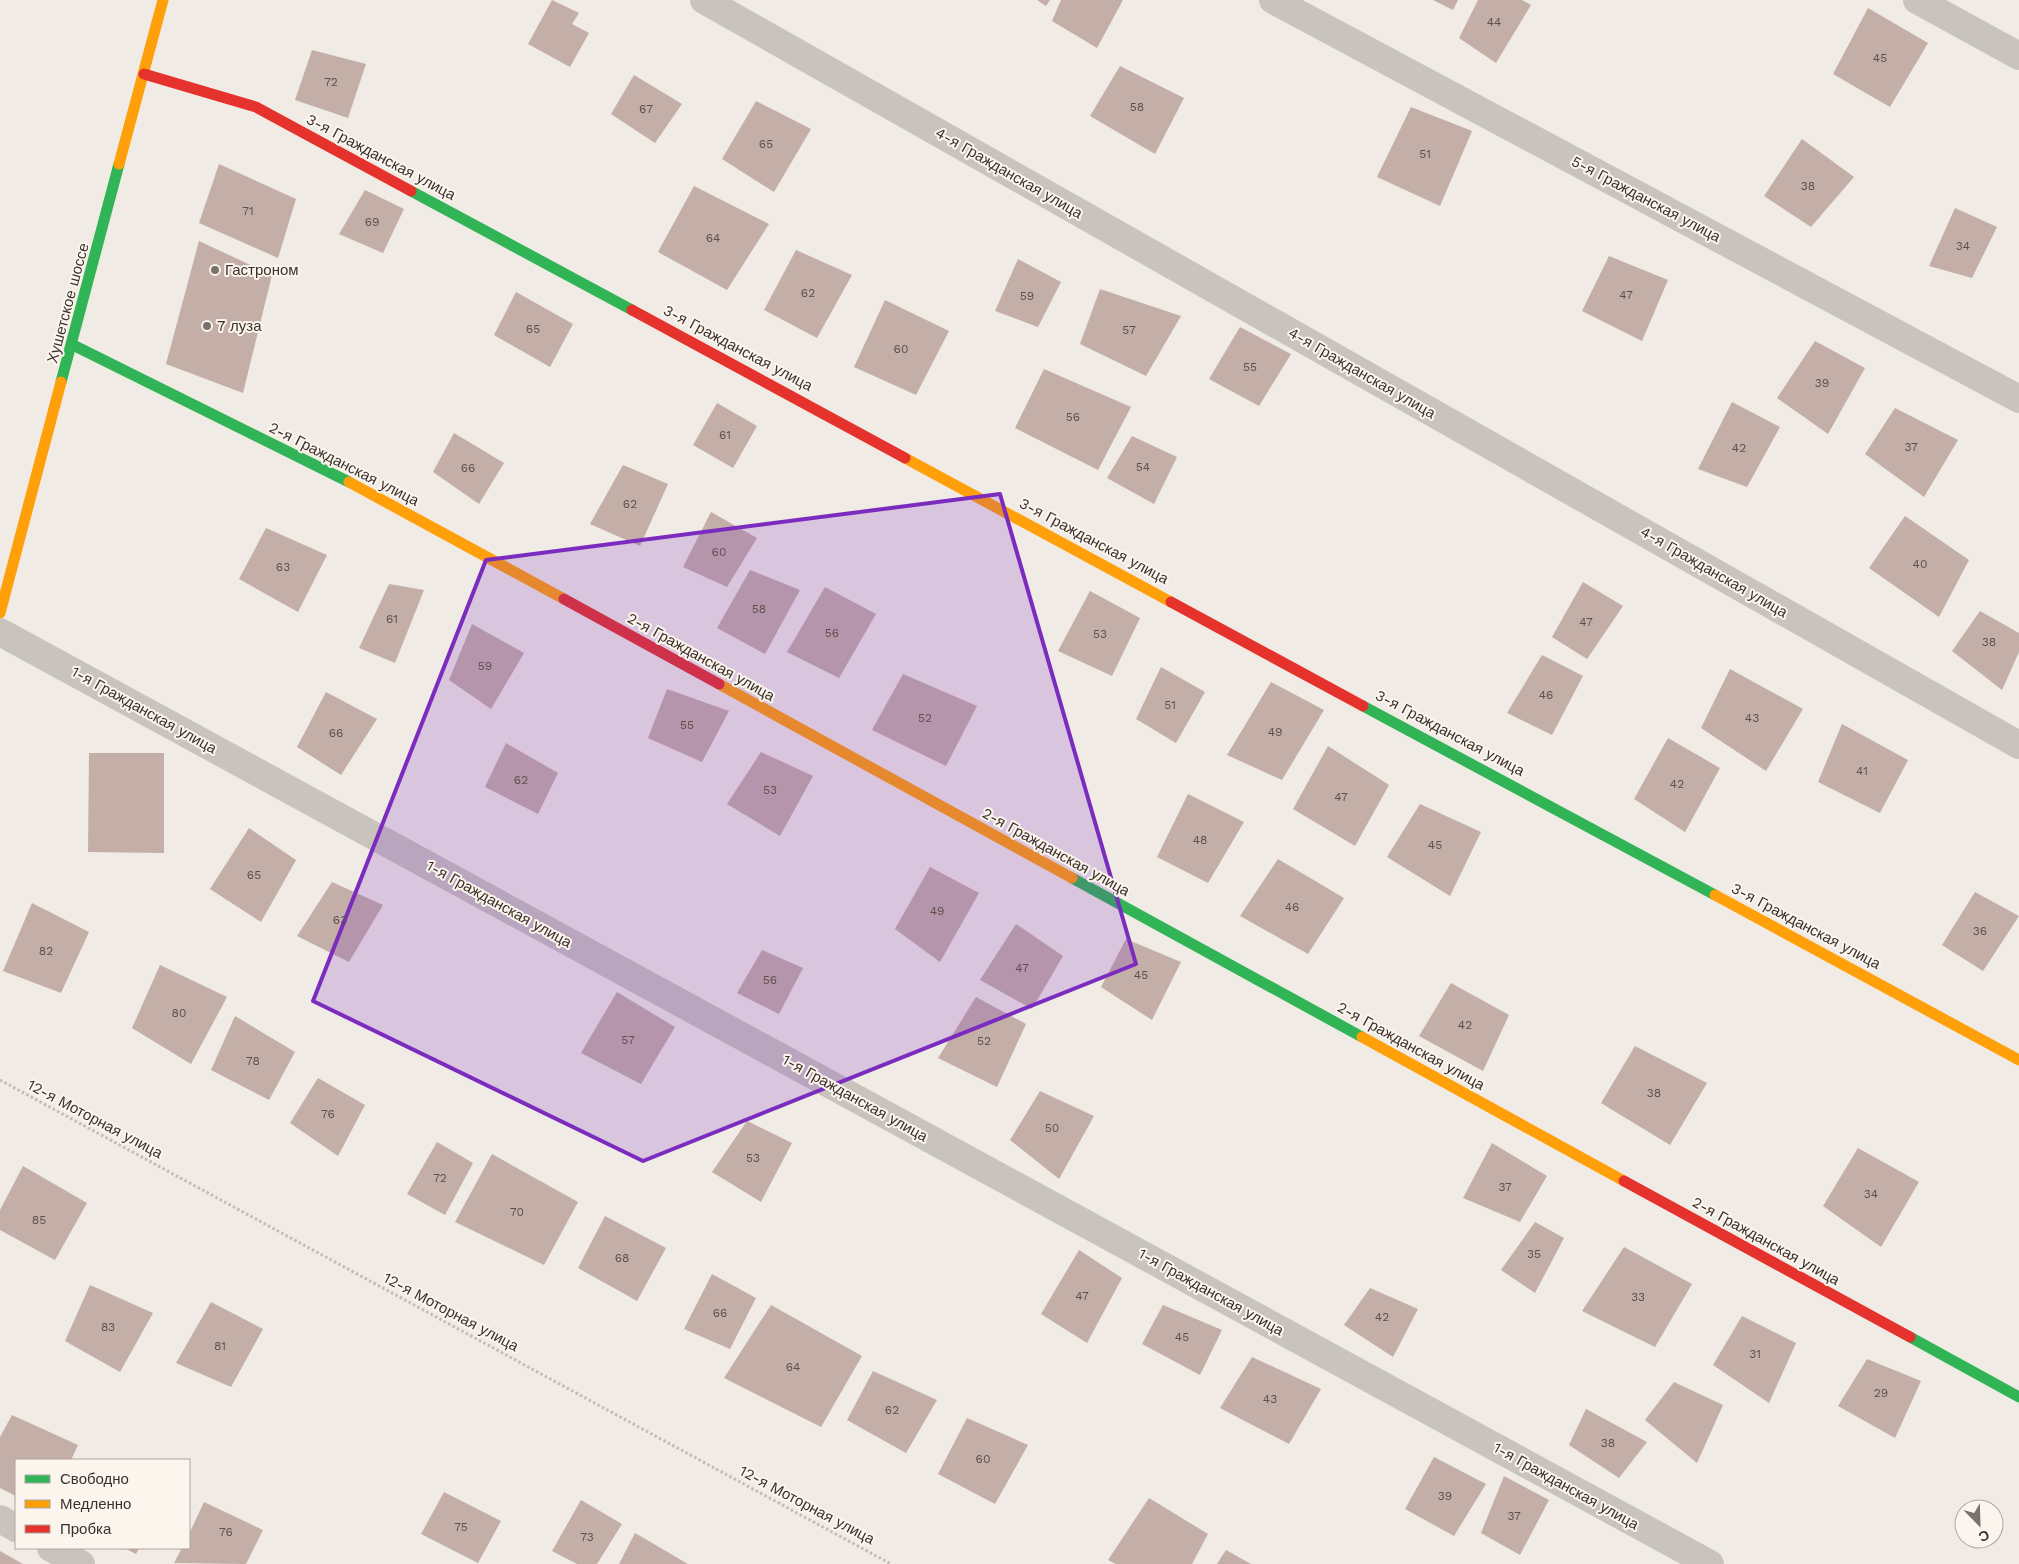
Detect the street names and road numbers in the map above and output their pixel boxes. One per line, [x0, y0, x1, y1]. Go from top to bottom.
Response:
street label: 3-я Гражданская улица [303, 110, 459, 204]
street label: 4-я Гражданская улица [932, 124, 1086, 223]
street label: 5-я Гражданская улица [1568, 152, 1724, 246]
street label: Хушетское шоссе [43, 241, 93, 365]
street label: 3-я Гражданская улица [660, 301, 816, 395]
street label: 4-я Гражданская улица [1285, 324, 1439, 423]
street label: 2-я Гражданская улица [266, 418, 423, 510]
street label: 3-я Гражданская улица [1016, 494, 1172, 588]
street label: 4-я Гражданская улица [1637, 523, 1791, 622]
street label: 2-я Гражданская улица [624, 609, 778, 705]
street label: 1-я Гражданская улица [68, 663, 220, 758]
street label: 3-я Гражданская улица [1372, 686, 1528, 780]
street label: 2-я Гражданская улица [979, 804, 1133, 900]
street label: 1-я Гражданская улица [423, 857, 575, 952]
street label: 3-я Гражданская улица [1728, 879, 1884, 973]
street label: 2-я Гражданская улица [1334, 998, 1488, 1094]
street label: 1-я Гражданская улица [779, 1051, 931, 1146]
street label: 12-я Моторная улица [24, 1076, 166, 1163]
street label: 2-я Гражданская улица [1689, 1193, 1843, 1289]
street label: 1-я Гражданская улица [1135, 1245, 1287, 1340]
street label: 12-я Моторная улица [380, 1269, 522, 1356]
street label: 1-я Гражданская улица [1490, 1439, 1642, 1534]
street label: 12-я Моторная улица [736, 1462, 878, 1549]

